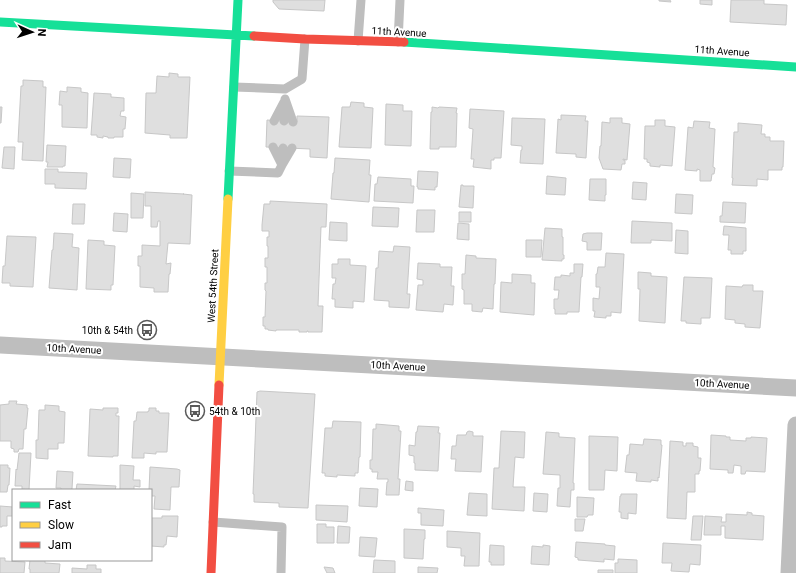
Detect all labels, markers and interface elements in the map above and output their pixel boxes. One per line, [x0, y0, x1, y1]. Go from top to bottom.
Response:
north arrow [12, 12, 52, 52]
street label: 11th Avenue [371, 25, 427, 39]
text: N [35, 28, 48, 37]
street label: 11th Avenue [694, 44, 750, 58]
street label: West 54th Street [206, 249, 220, 323]
bus stop icon: 10th & 54th [136, 319, 158, 341]
place label: 10th & 54th [82, 325, 133, 336]
street label: 10th Avenue [46, 342, 102, 356]
street label: 10th Avenue [370, 359, 426, 373]
street label: 10th Avenue [694, 377, 750, 391]
bus stop icon: 54th & 10th [184, 400, 206, 422]
place label: 54th & 10th [209, 406, 260, 417]
legend [12, 489, 152, 561]
text: Fast [48, 498, 71, 512]
text: Slow [48, 518, 74, 532]
text: Jam [48, 538, 72, 552]

